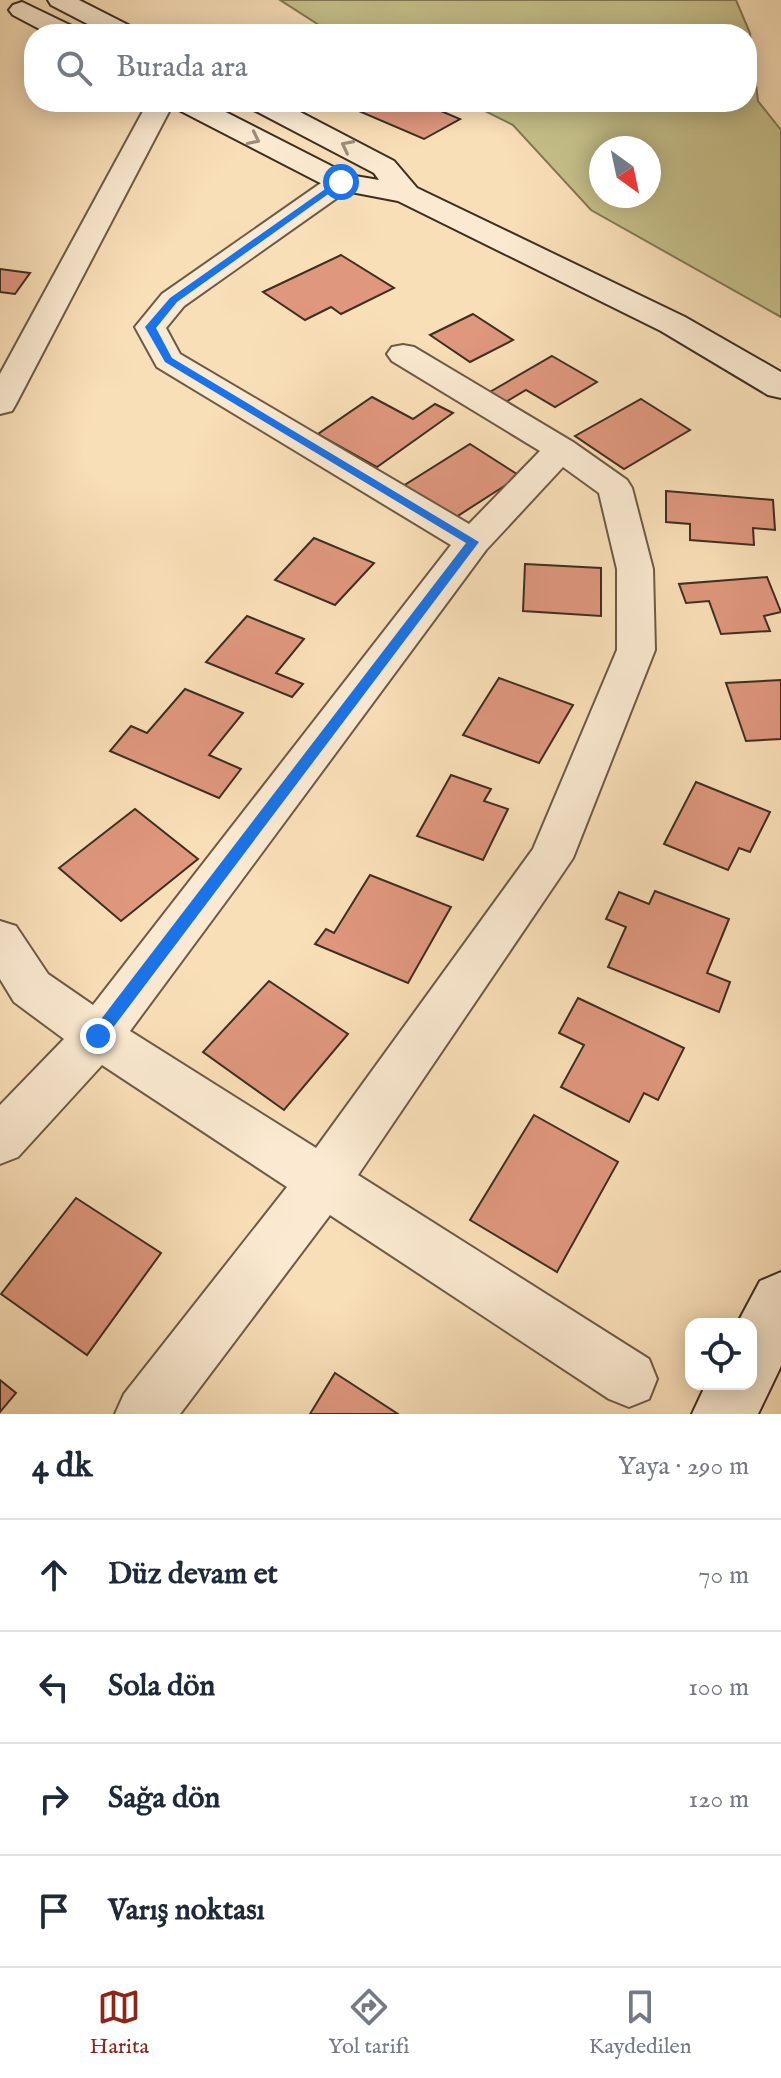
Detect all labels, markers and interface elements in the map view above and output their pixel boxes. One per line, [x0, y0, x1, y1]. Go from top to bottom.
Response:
search box [24, 24, 757, 112]
icon: search [52, 46, 96, 90]
text: Burada ara [116, 49, 248, 87]
one-way arrow [245, 129, 260, 145]
north arrow [589, 136, 661, 208]
one-way arrow [340, 140, 355, 156]
route start [323, 164, 359, 200]
route end [80, 1018, 116, 1054]
map controls [685, 1318, 757, 1390]
button: locate [685, 1318, 757, 1390]
text: 4 dk [32, 1445, 92, 1488]
text: Yaya · 290 m [618, 1450, 749, 1483]
icon: ahead [32, 1553, 76, 1597]
text: Düz devam et [108, 1556, 278, 1594]
text: 70 m [698, 1559, 749, 1592]
icon: left [32, 1665, 76, 1709]
text: Sola dön [108, 1668, 215, 1706]
text: 100 m [688, 1671, 749, 1704]
icon: right [32, 1777, 76, 1821]
text: Sağa dön [108, 1780, 220, 1818]
text: 120 m [689, 1783, 749, 1816]
icon: arrive [32, 1889, 76, 1933]
text: Varış noktası [108, 1892, 265, 1930]
tab: Harita [90, 1985, 149, 2061]
tab: Yol tarifi [328, 1985, 409, 2061]
tab: Kaydedilen [589, 1985, 691, 2061]

